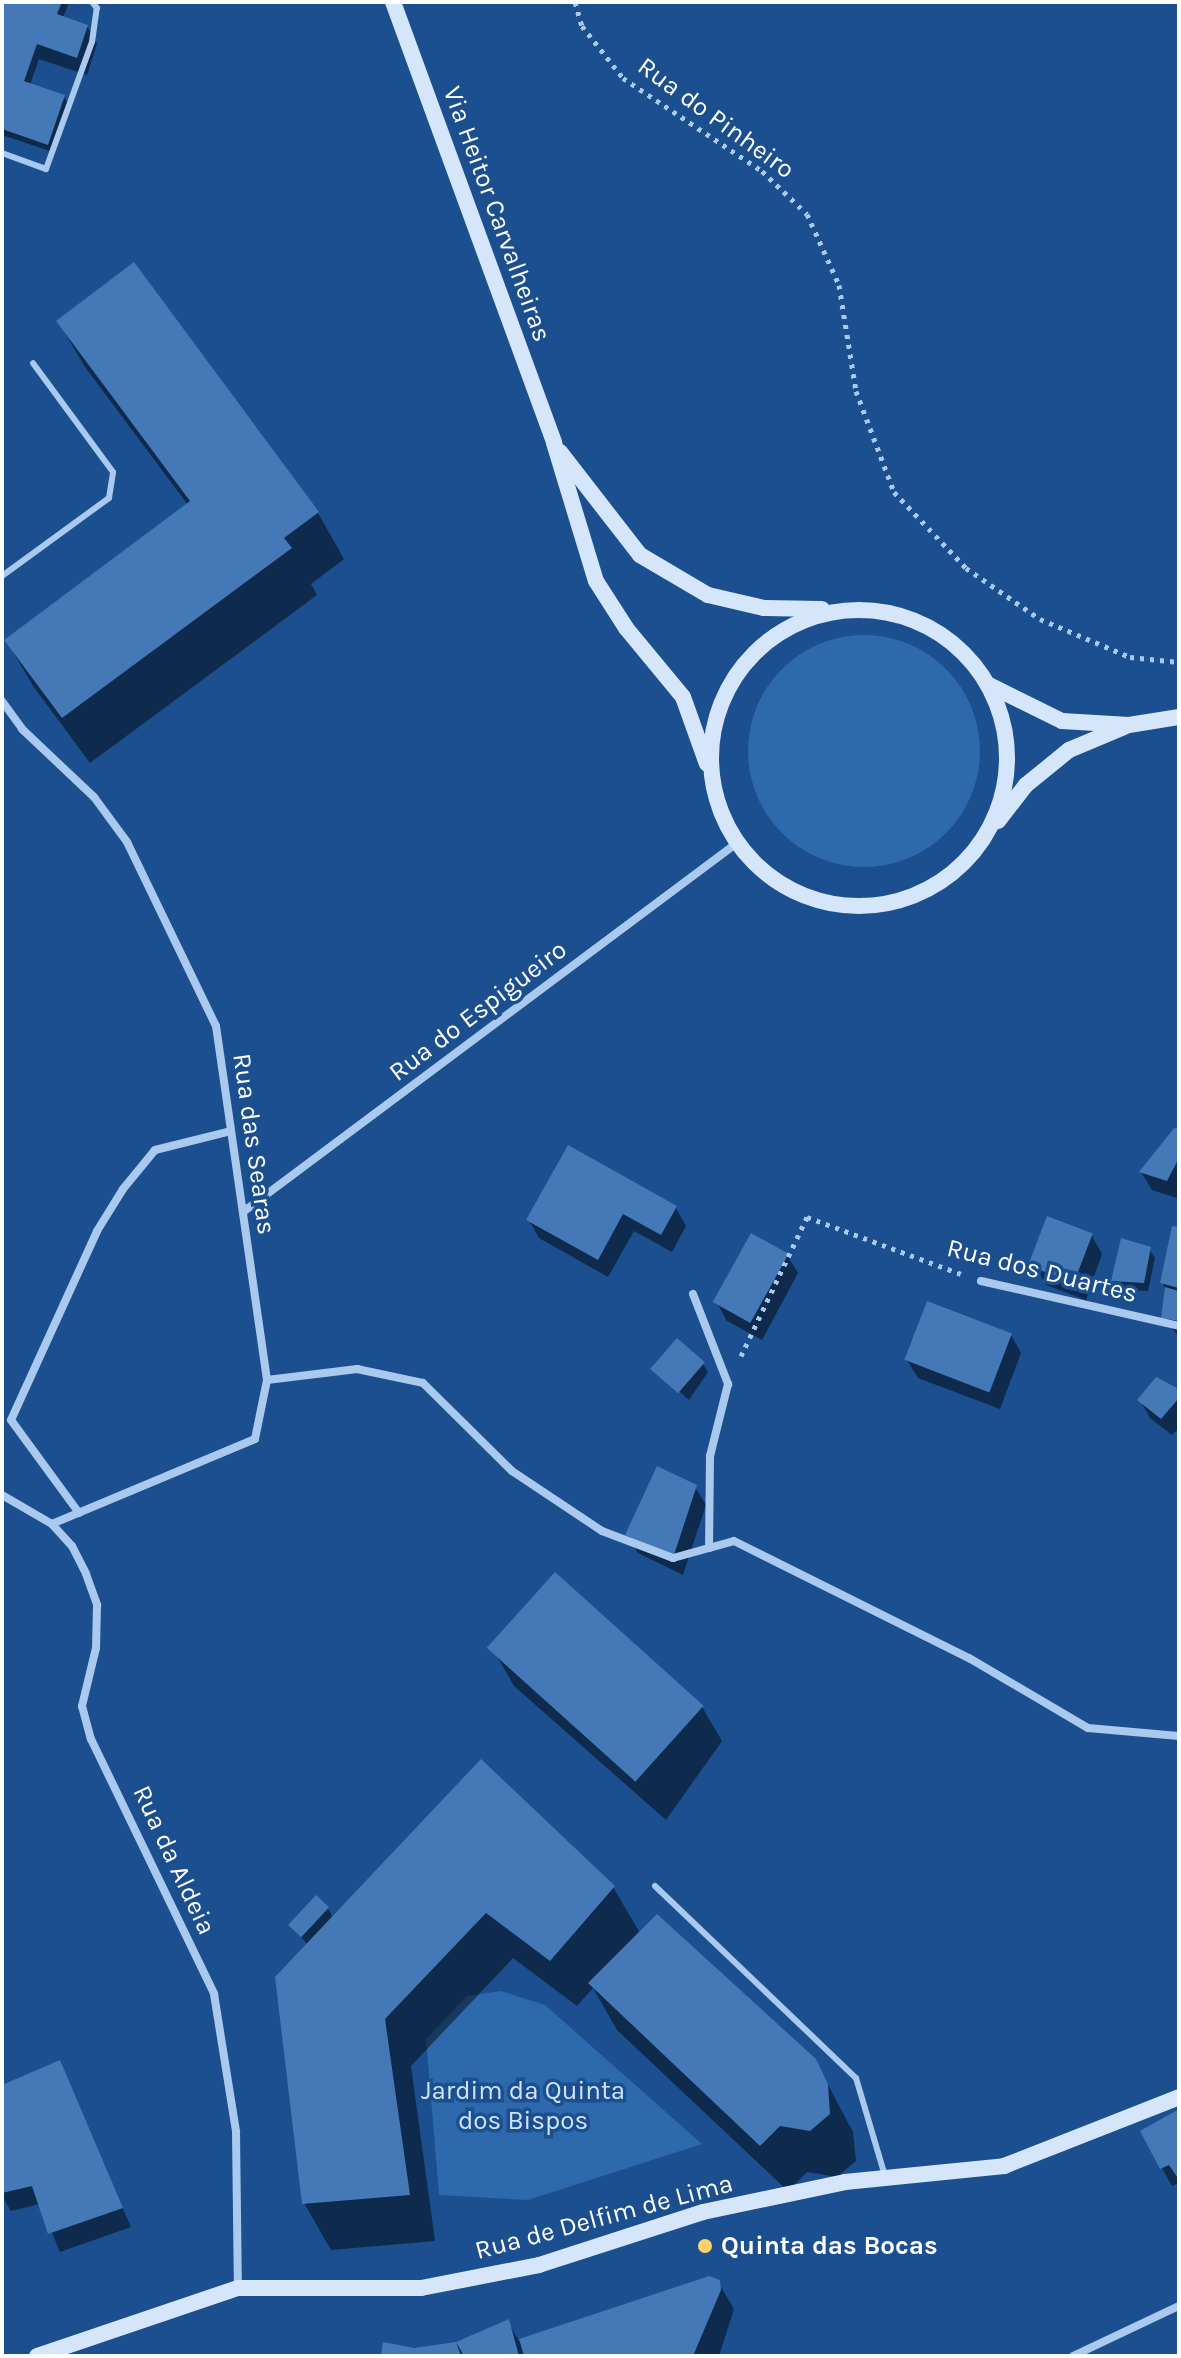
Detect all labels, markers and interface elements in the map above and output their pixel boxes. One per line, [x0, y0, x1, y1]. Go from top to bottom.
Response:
street label: Rua do Pinheiro [632, 51, 800, 185]
street label: Via Heitor Carvalheiras [436, 82, 558, 346]
street label: Rua do Espigueiro [383, 934, 573, 1088]
street label: Rua das Searas [226, 1051, 282, 1237]
street label: Rua dos Duartes [944, 1232, 1140, 1310]
street label: Rua da Aldeia [126, 1780, 222, 1940]
park label: Jardim da Quinta dos Bispos [421, 2075, 625, 2136]
street label: Rua de Delfim de Lima [472, 2168, 736, 2266]
place label: Quinta das Bocas [721, 2230, 938, 2262]
marker: Quinta das Bocas [696, 2237, 714, 2255]

